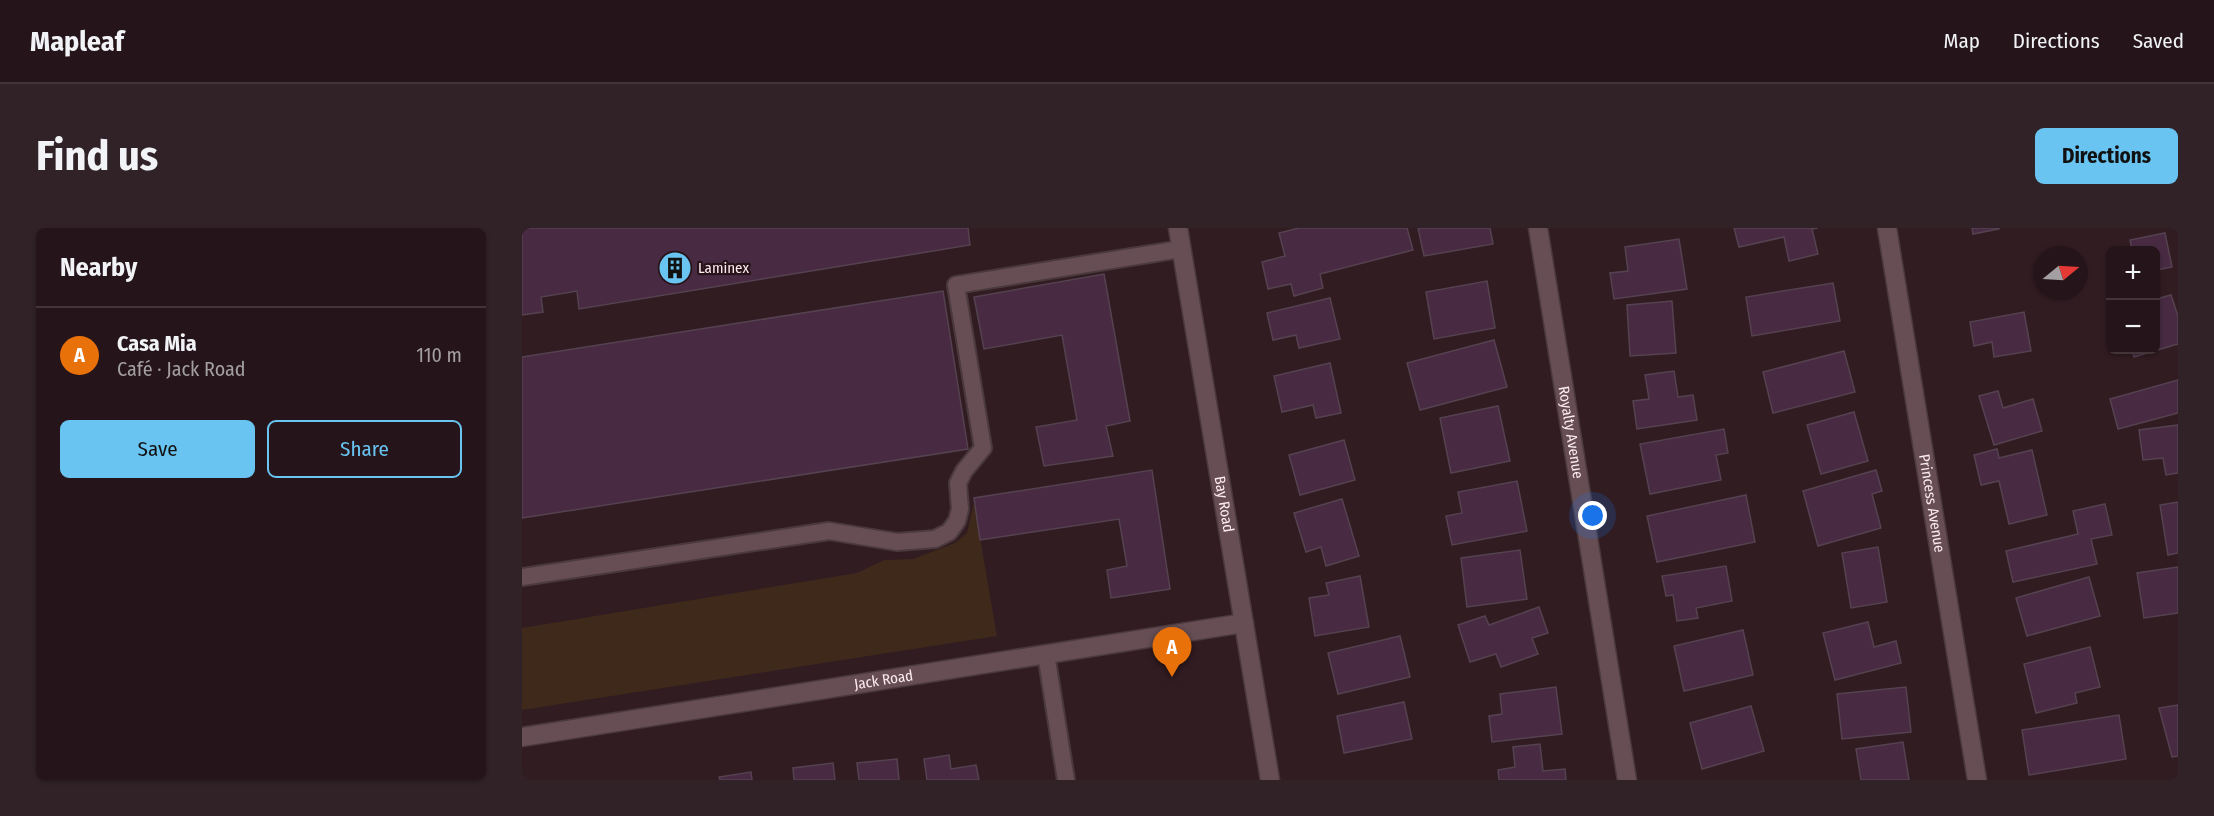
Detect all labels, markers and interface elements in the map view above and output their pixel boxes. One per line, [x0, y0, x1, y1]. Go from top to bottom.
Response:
text: Mapleaf [30, 25, 124, 58]
text: Map [1943, 28, 1980, 54]
text: Directions [2013, 28, 2100, 54]
text: Saved [2133, 28, 2184, 54]
button: Directions [2035, 128, 2178, 184]
text: Find us [36, 131, 158, 181]
north arrow [2034, 246, 2088, 300]
map controls [2106, 246, 2160, 354]
button: + [2106, 246, 2160, 300]
building icon: Laminex [657, 250, 693, 286]
text: Nearby [60, 252, 137, 283]
place label: Laminex [698, 259, 749, 277]
button: − [2106, 300, 2160, 354]
text: Casa Mia [117, 330, 197, 357]
text: A [74, 343, 85, 367]
text: 110 m [416, 343, 462, 367]
text: Café · Jack Road [117, 357, 246, 381]
street label: Royalty Avenue [1555, 385, 1587, 480]
button: Save [60, 420, 255, 478]
button: Share [267, 420, 462, 478]
street label: Princess Avenue [1915, 453, 1949, 554]
street label: Bay Road [1210, 475, 1238, 534]
your location [1578, 501, 1607, 530]
pin: A [1152, 628, 1192, 677]
street label: Jack Road [853, 666, 914, 693]

